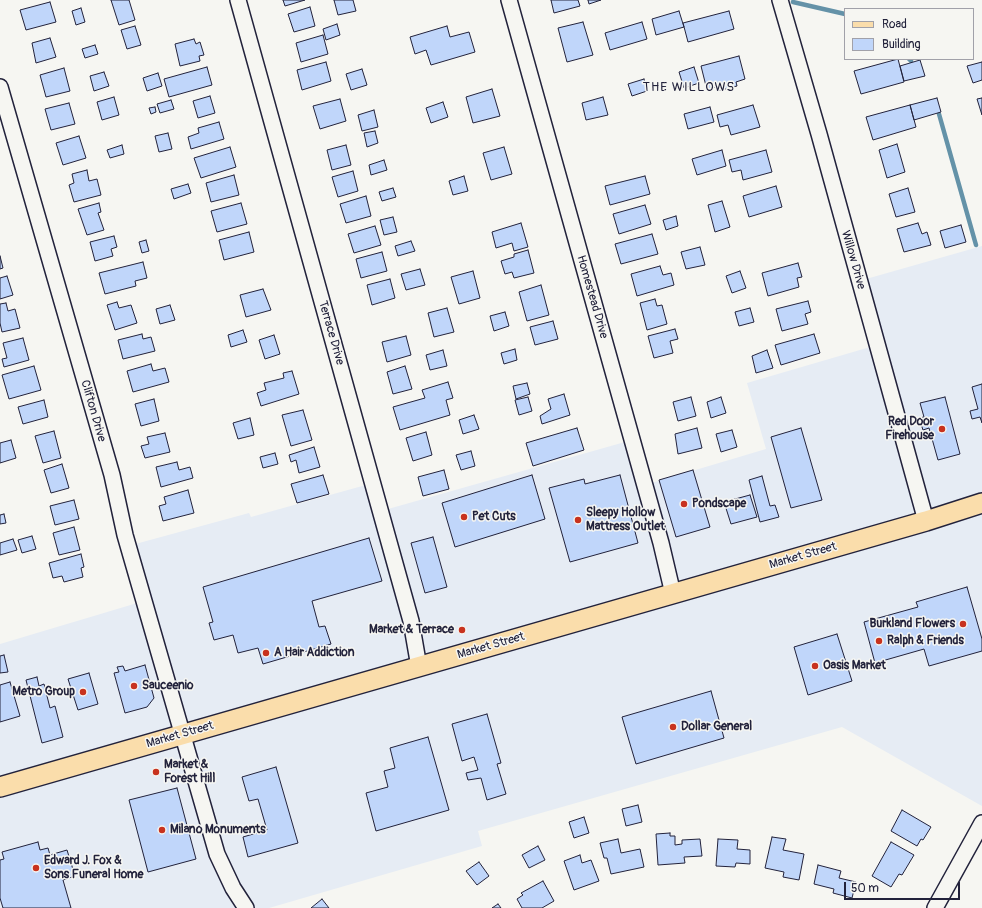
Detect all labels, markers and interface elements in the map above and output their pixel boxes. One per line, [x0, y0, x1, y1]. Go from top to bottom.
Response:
legend [844, 8, 974, 60]
text: Road [882, 17, 907, 32]
text: Building [882, 37, 921, 52]
district label: THE WILLOWS [643, 80, 735, 96]
street label: Willow Drive [838, 229, 868, 291]
street label: Homestead Drive [573, 254, 611, 340]
street label: Terrace Drive [315, 299, 347, 367]
street label: Clifton Drive [77, 379, 109, 443]
place label: Red Door Firehouse [885, 415, 934, 443]
marker: Red Door Firehouse [937, 424, 947, 434]
place label: Pondscape [692, 497, 746, 511]
marker: Pondscape [679, 499, 689, 509]
place label: Sleepy Hollow Mattress Outlet [586, 506, 665, 534]
place label: Pet Cuts [472, 510, 516, 524]
marker: Pet Cuts [459, 512, 469, 522]
marker: Sleepy Hollow Mattress Outlet [573, 515, 583, 525]
street label: Market Street [768, 540, 838, 572]
place label: Burkland Flowers [869, 617, 955, 631]
marker: Burkland Flowers [958, 619, 968, 629]
place label: Market & Terrace [369, 623, 454, 637]
marker: Market & Terrace [457, 625, 467, 635]
street label: Market Street [456, 630, 526, 662]
place label: Ralph & Friends [887, 634, 964, 648]
marker: Ralph & Friends [874, 636, 884, 646]
place label: A Hair Addiction [274, 646, 354, 660]
marker: A Hair Addiction [261, 648, 271, 658]
place label: Oasis Market [823, 659, 886, 673]
marker: Oasis Market [810, 661, 820, 671]
place label: Sauceenio [142, 679, 193, 693]
marker: Sauceenio [129, 681, 139, 691]
place label: Metro Group [12, 685, 75, 699]
marker: Metro Group [78, 687, 88, 697]
street label: Market Street [145, 719, 215, 751]
place label: Dollar General [681, 720, 752, 734]
marker: Dollar General [668, 722, 678, 732]
place label: Market & Forest Hill [164, 758, 215, 786]
marker: Market & Forest Hill [151, 767, 161, 777]
place label: Milano Monuments [170, 823, 266, 837]
marker: Milano Monuments [157, 825, 167, 835]
place label: Edward J. Fox & Sons Funeral Home [44, 854, 143, 882]
marker: Edward J. Fox & Sons Funeral Home [31, 863, 41, 873]
scale bar [846, 874, 962, 900]
text: 50 m [851, 881, 879, 896]

